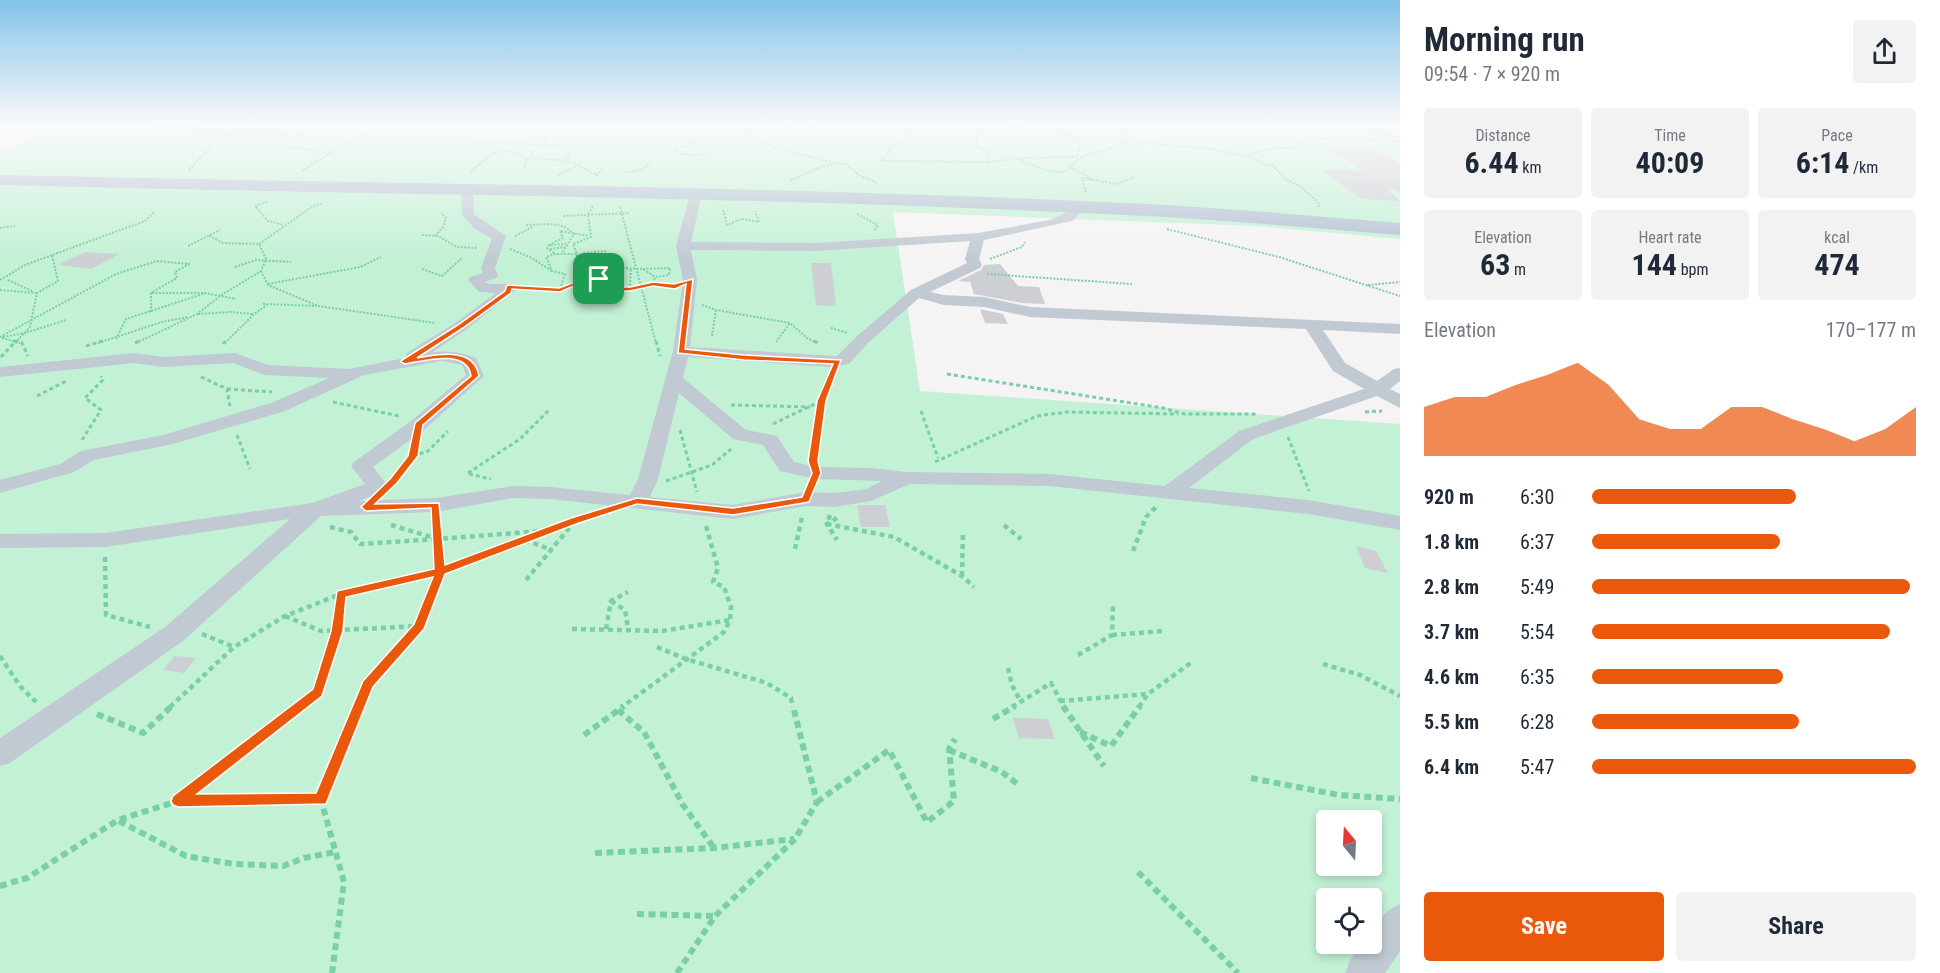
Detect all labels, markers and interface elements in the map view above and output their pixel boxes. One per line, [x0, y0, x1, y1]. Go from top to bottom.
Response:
text: Morning run [1424, 20, 1585, 59]
button: share [1853, 20, 1916, 83]
text: 09:54 · 7 × 920 m [1424, 62, 1560, 86]
text: Distance [1475, 126, 1531, 145]
text: Time [1654, 126, 1686, 145]
text: Pace [1821, 126, 1853, 145]
text: 6.44 [1464, 145, 1519, 180]
text: 40:09 [1636, 145, 1704, 180]
text: 6:14 [1796, 145, 1849, 180]
text: km [1519, 158, 1542, 177]
text: /km [1849, 158, 1878, 177]
text: Elevation [1474, 228, 1532, 247]
text: Heart rate [1638, 228, 1702, 247]
text: kcal [1824, 228, 1850, 247]
text: 63 [1480, 247, 1510, 282]
text: 144 [1632, 247, 1677, 282]
text: 474 [1814, 247, 1860, 282]
pin [573, 253, 624, 304]
text: m [1510, 260, 1526, 279]
text: bpm [1677, 260, 1708, 279]
icon: arrive [582, 262, 615, 295]
text: Elevation [1424, 318, 1496, 342]
text: 170–177 m [1826, 318, 1916, 342]
text: 920 m [1424, 485, 1474, 509]
text: 6:30 [1520, 485, 1554, 509]
text: 1.8 km [1424, 530, 1479, 554]
text: 6:37 [1520, 530, 1554, 554]
text: 2.8 km [1424, 575, 1479, 599]
text: 5:49 [1520, 575, 1554, 599]
text: 3.7 km [1424, 620, 1479, 644]
text: 5:54 [1520, 620, 1554, 644]
text: 4.6 km [1424, 665, 1479, 689]
text: 6:35 [1520, 665, 1554, 689]
text: 5.5 km [1424, 710, 1479, 734]
text: 6:28 [1520, 710, 1554, 734]
text: 6.4 km [1424, 755, 1479, 779]
text: 5:47 [1520, 755, 1554, 779]
north arrow [1316, 810, 1382, 876]
map controls [1316, 810, 1382, 954]
button: locate [1316, 888, 1382, 954]
button: Save [1424, 892, 1664, 961]
button: Share [1676, 892, 1916, 961]

